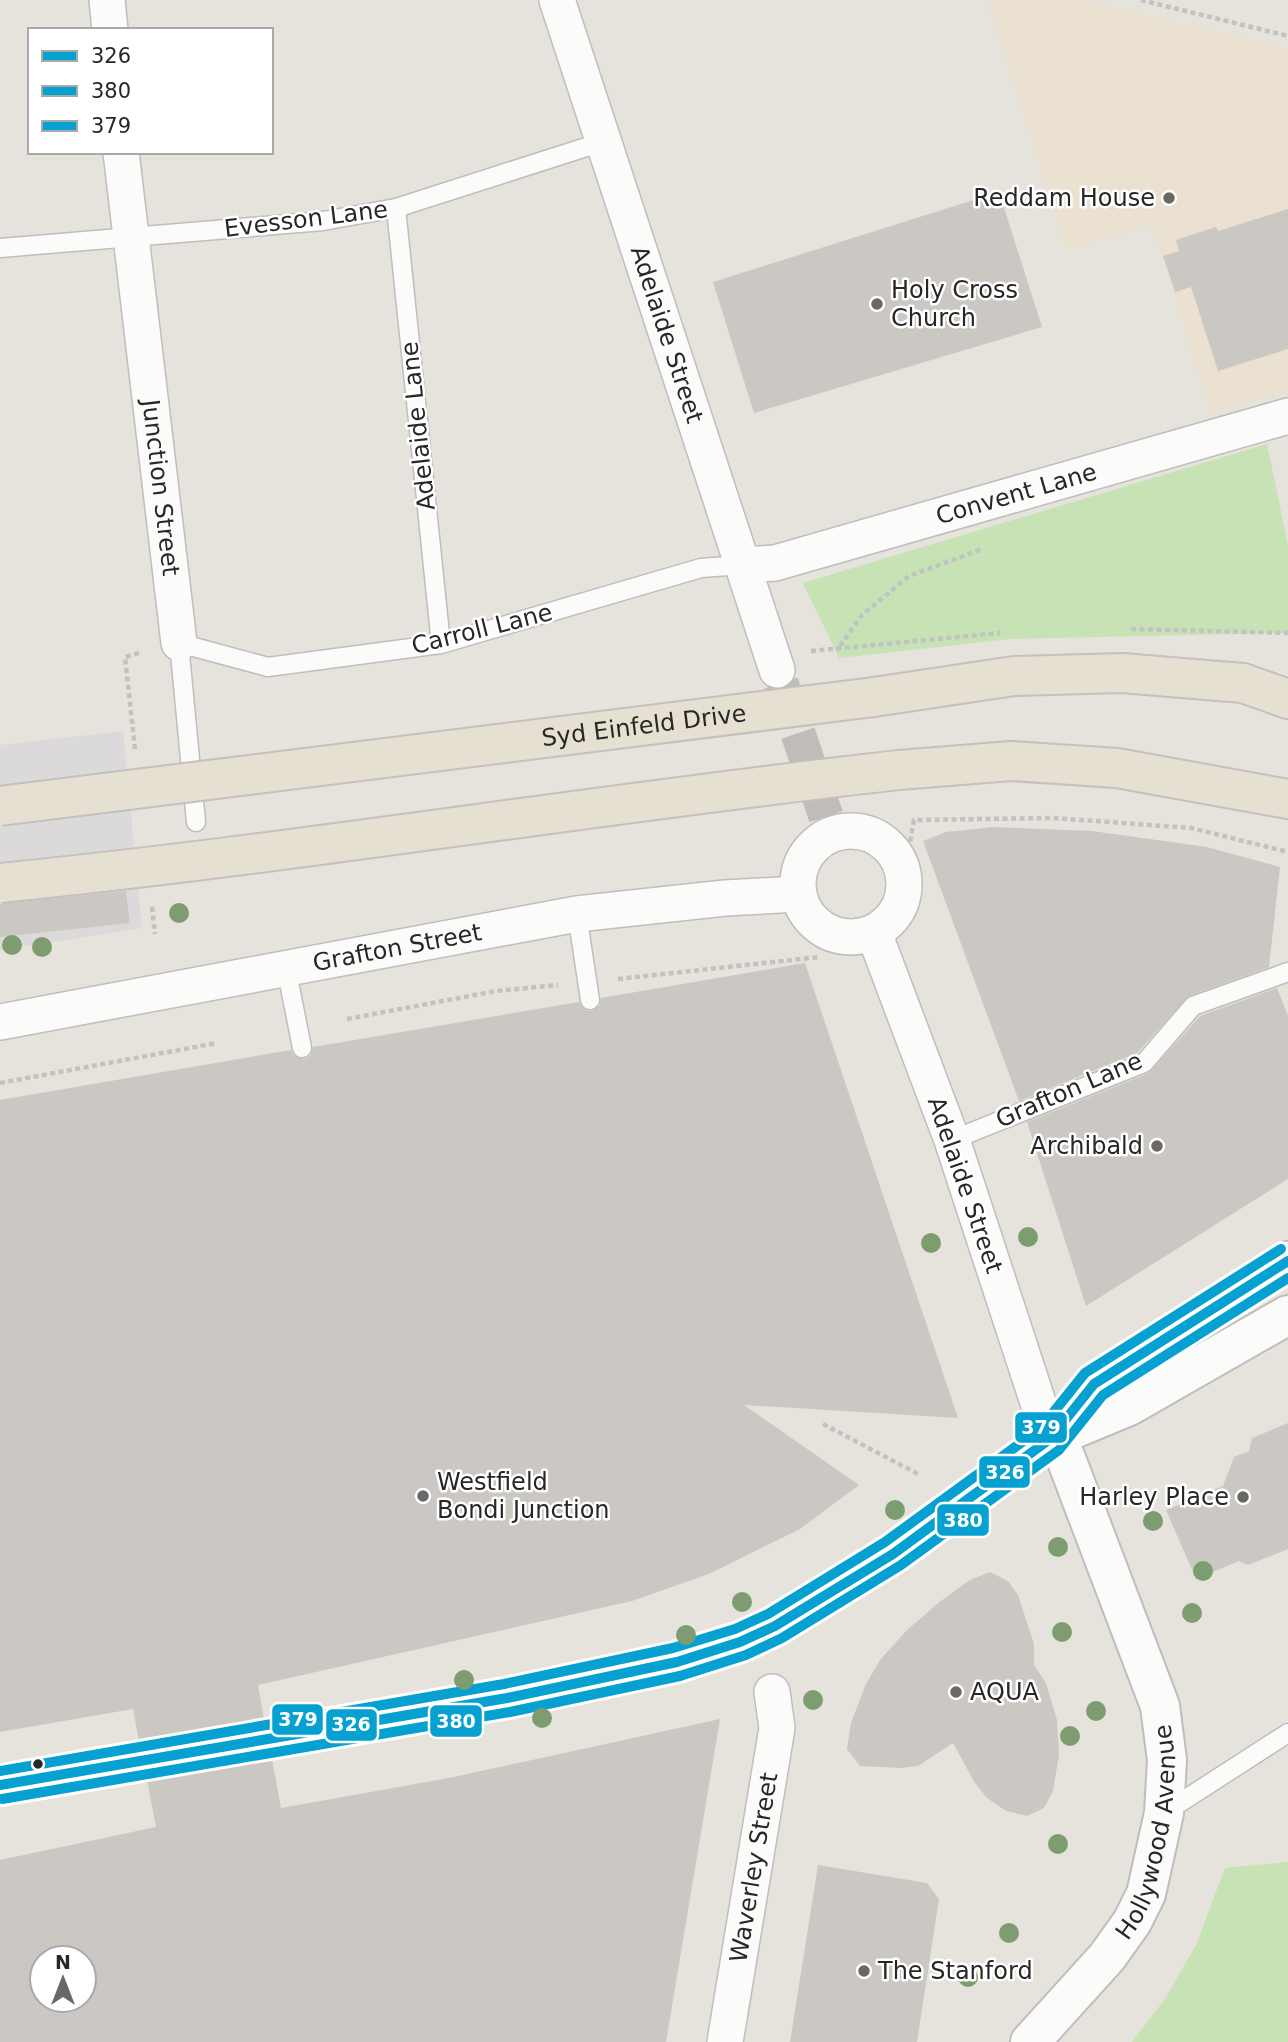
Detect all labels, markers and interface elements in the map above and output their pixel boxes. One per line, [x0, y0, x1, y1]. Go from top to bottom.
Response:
legend [28, 28, 273, 154]
text: 326 [91, 44, 131, 68]
text: 380 [91, 79, 131, 103]
text: 379 [91, 114, 131, 138]
place label: Reddam House [973, 184, 1155, 212]
marker: Reddam House [1161, 190, 1177, 206]
street label: Evesson Lane [223, 195, 389, 243]
street label: Adelaide Street [625, 242, 709, 427]
place label: Holy Cross Church [891, 276, 1018, 332]
marker: Holy Cross Church [869, 296, 885, 312]
street label: Adelaide Lane [395, 340, 441, 512]
street label: Junction Street [136, 396, 185, 577]
street label: Convent Lane [933, 458, 1100, 530]
street label: Carroll Lane [409, 598, 555, 660]
street label: Syd Einfeld Drive [540, 699, 748, 752]
street label: Grafton Street [310, 918, 484, 977]
street label: Grafton Lane [992, 1047, 1146, 1133]
street label: Adelaide Street [922, 1093, 1008, 1277]
place label: Archibald [1030, 1132, 1143, 1160]
marker: Archibald [1149, 1138, 1165, 1154]
line badge: 379 [1014, 1411, 1068, 1444]
text: 379 [1021, 1416, 1061, 1438]
line badge: 326 [978, 1455, 1031, 1489]
text: 326 [985, 1461, 1025, 1483]
place label: Westfield Bondi Junction [437, 1468, 610, 1524]
place label: Harley Place [1079, 1483, 1229, 1511]
marker: Westfield Bondi Junction [415, 1488, 431, 1504]
marker: Harley Place [1235, 1489, 1251, 1505]
line badge: 380 [936, 1503, 990, 1537]
text: 380 [943, 1509, 983, 1531]
place label: AQUA [970, 1678, 1039, 1706]
marker: AQUA [948, 1684, 964, 1700]
line badge: 379 [271, 1703, 324, 1736]
line badge: 380 [429, 1704, 483, 1738]
text: 379 [278, 1708, 318, 1730]
line badge: 326 [325, 1708, 378, 1742]
text: 380 [436, 1710, 476, 1732]
text: 326 [331, 1713, 371, 1735]
street label: Hollywood Avenue [1110, 1723, 1181, 1945]
unlabelled marker [31, 1757, 45, 1771]
street label: Waverley Street [724, 1770, 783, 1964]
north arrow [28, 1944, 98, 2014]
text: N [55, 1951, 71, 1973]
place label: The Stanford [877, 1957, 1033, 1985]
marker: The Stanford [856, 1963, 872, 1979]

